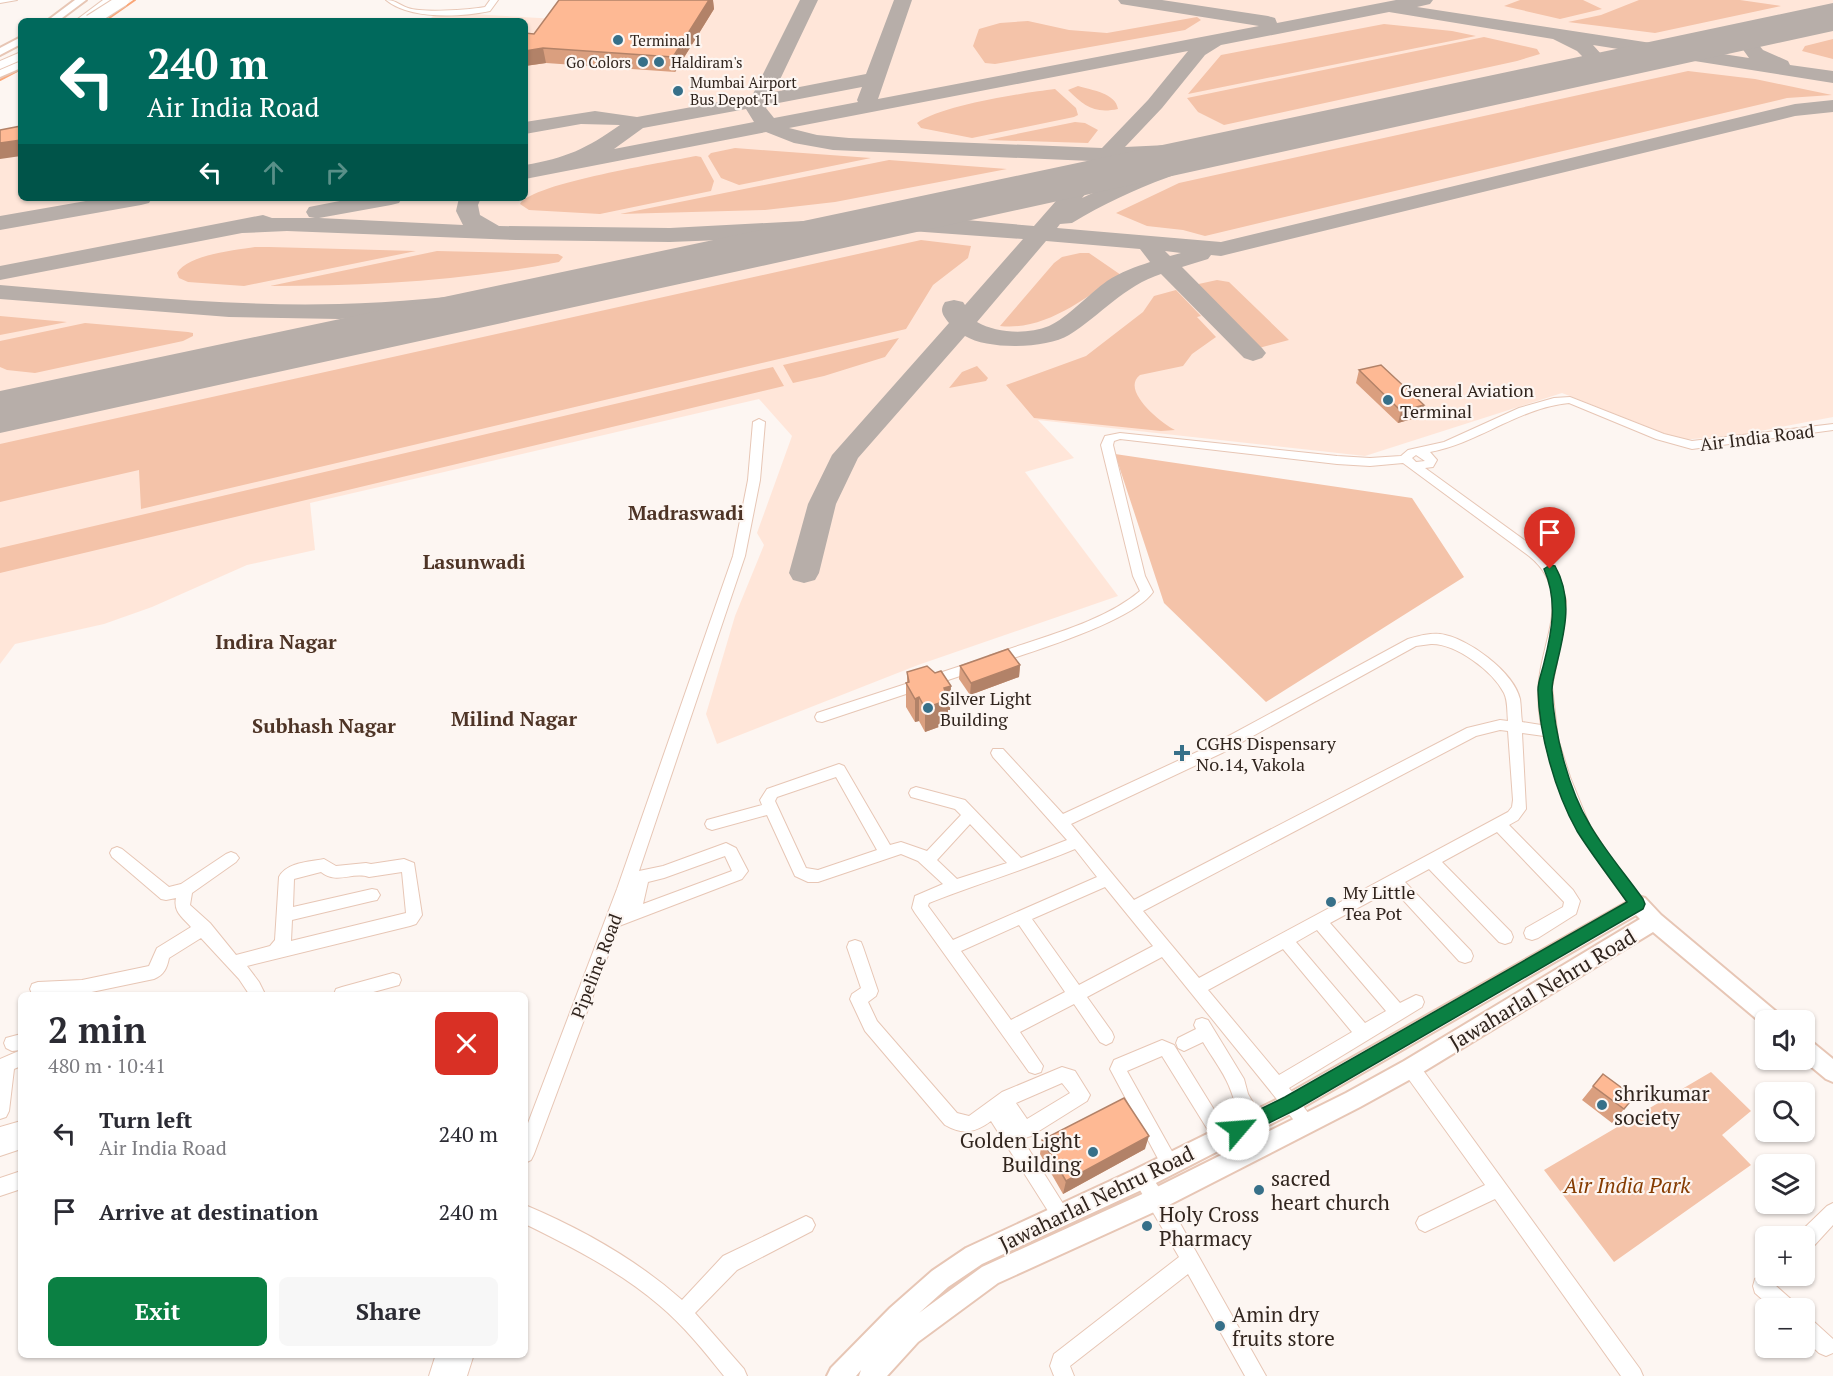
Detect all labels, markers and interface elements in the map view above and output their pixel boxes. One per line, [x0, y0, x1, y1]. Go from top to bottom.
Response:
place label: Terminal 1 [630, 30, 702, 50]
marker: Terminal 1 [611, 33, 625, 47]
text: 240 m [147, 35, 268, 91]
icon: left [48, 42, 126, 120]
place label: Go Colors [566, 52, 631, 72]
place label: Haldiram's [671, 52, 743, 72]
marker: Go Colors [636, 55, 650, 69]
marker: Haldiram's [652, 55, 666, 69]
place label: Mumbai Airport Bus Depot T1 [690, 72, 797, 109]
marker: Mumbai Airport Bus Depot T1 [671, 84, 685, 98]
text: Air India Road [147, 89, 320, 125]
icon: left [194, 156, 227, 189]
icon: ahead [257, 156, 290, 189]
icon: right [320, 156, 353, 189]
place label: General Aviation Terminal [1400, 378, 1534, 423]
marker: General Aviation Terminal [1381, 393, 1395, 407]
street label: Air India Road [1698, 418, 1816, 456]
district label: Madraswadi [628, 499, 744, 526]
pin [1524, 507, 1575, 569]
icon: arrive [1533, 516, 1566, 549]
district label: Lasunwadi [423, 548, 526, 575]
district label: Indira Nagar [215, 628, 337, 655]
place label: Silver Light Building [940, 686, 1032, 731]
marker: Silver Light Building [921, 701, 935, 715]
district label: Milind Nagar [451, 705, 577, 732]
district label: Subhash Nagar [252, 712, 396, 739]
place label: CGHS Dispensary No.14, Vakola [1196, 731, 1337, 776]
marker: CGHS Dispensary No.14, Vakola [1173, 744, 1191, 762]
place label: My Little Tea Pot [1343, 880, 1415, 925]
marker: My Little Tea Pot [1324, 895, 1338, 909]
street label: Pipeline Road [565, 910, 627, 1022]
street label: Jawaharlal Nehru Road [1443, 922, 1641, 1056]
text: 2 min [48, 1006, 146, 1053]
map controls [1755, 1010, 1815, 1358]
button: sound [1755, 1010, 1815, 1070]
button: close [435, 1012, 498, 1075]
text: 480 m · 10:41 [48, 1052, 166, 1079]
place label: shrikumar society [1614, 1079, 1710, 1131]
button: search [1755, 1082, 1815, 1142]
position arrow [1206, 1097, 1270, 1161]
marker: shrikumar society [1595, 1098, 1609, 1112]
text: Turn left [99, 1105, 192, 1134]
icon: left [48, 1117, 81, 1150]
text: 240 m [438, 1119, 498, 1148]
place label: Golden Light Building [960, 1126, 1082, 1178]
text: Air India Road [99, 1134, 227, 1161]
street label: Jawaharlal Nehru Road [994, 1139, 1198, 1257]
marker: Golden Light Building [1086, 1145, 1100, 1159]
button: layers [1755, 1154, 1815, 1214]
place label: sacred heart church [1271, 1164, 1390, 1216]
park label: Air India Park [1562, 1171, 1691, 1199]
marker: sacred heart church [1252, 1183, 1266, 1197]
icon: arrive [48, 1195, 81, 1228]
text: Arrive at destination [99, 1197, 318, 1226]
text: 240 m [438, 1197, 498, 1226]
place label: Holy Cross Pharmacy [1159, 1200, 1259, 1252]
marker: Holy Cross Pharmacy [1140, 1219, 1154, 1233]
button: + [1755, 1226, 1815, 1286]
button: Exit [48, 1277, 267, 1346]
button: Share [279, 1277, 498, 1346]
button: − [1755, 1298, 1815, 1358]
place label: Amin dry fruits store [1232, 1300, 1335, 1352]
marker: Amin dry fruits store [1213, 1319, 1227, 1333]

